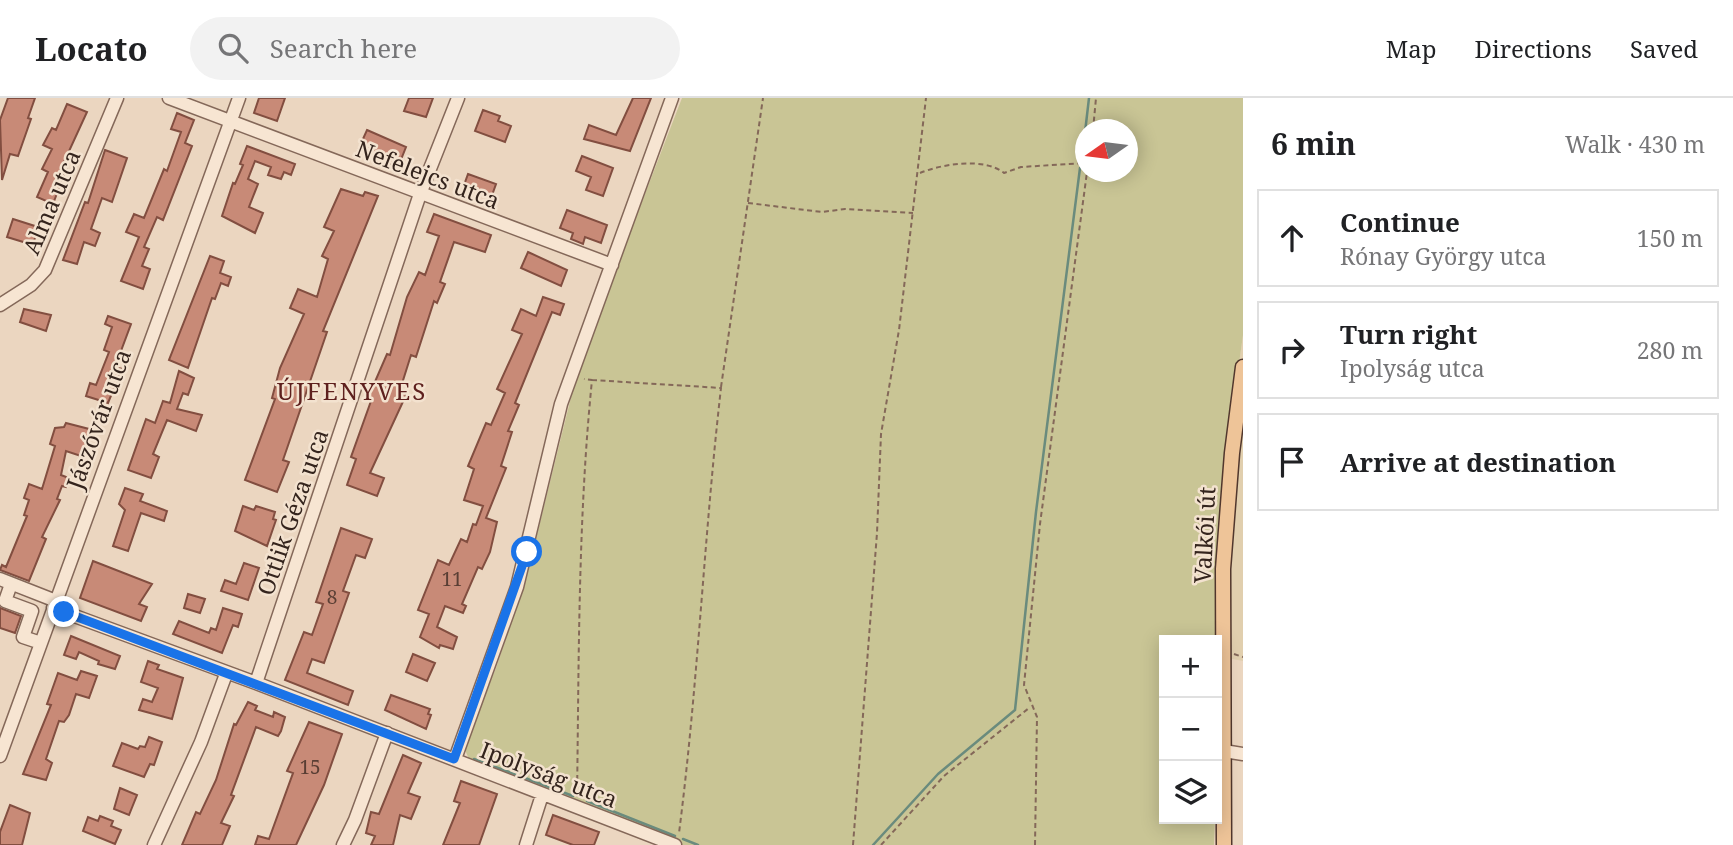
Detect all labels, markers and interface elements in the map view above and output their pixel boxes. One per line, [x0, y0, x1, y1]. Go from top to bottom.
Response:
search box [190, 17, 680, 80]
text: Locato [35, 26, 148, 71]
icon: search [214, 29, 252, 67]
text: Search here [270, 30, 417, 66]
text: Map [1386, 32, 1437, 65]
text: Directions [1475, 32, 1592, 65]
text: Saved [1630, 32, 1698, 65]
north arrow [1075, 119, 1138, 182]
text: 6 min [1271, 123, 1356, 164]
text: Walk · 430 m [1565, 128, 1705, 160]
street label: Nefelejcs utca [351, 132, 505, 216]
street label: Alma utca [15, 145, 87, 259]
text: Continue [1340, 204, 1460, 240]
icon: ahead [1273, 219, 1311, 257]
text: 150 m [1637, 222, 1703, 254]
text: Rónay György utca [1340, 240, 1547, 272]
text: Turn right [1340, 316, 1477, 352]
icon: right [1273, 331, 1311, 369]
text: 280 m [1637, 334, 1703, 366]
street label: Jászóvár utca [58, 345, 138, 494]
text: Ipolyság utca [1340, 352, 1485, 384]
district label: ÚJFENYVES [277, 374, 427, 407]
street label: Ottlik Géza utca [249, 425, 335, 599]
icon: arrive [1273, 443, 1311, 481]
text: Arrive at destination [1340, 444, 1616, 480]
street label: Valkói út [1185, 486, 1223, 584]
route start [511, 536, 542, 567]
house number: 11 [441, 566, 463, 592]
house number: 8 [327, 584, 337, 610]
route end [48, 596, 79, 627]
map controls [1159, 635, 1222, 824]
button: + [1159, 635, 1222, 698]
button: − [1159, 698, 1222, 761]
street label: Ipolyság utca [476, 733, 622, 815]
house number: 15 [299, 754, 321, 780]
button: layers [1159, 761, 1222, 824]

